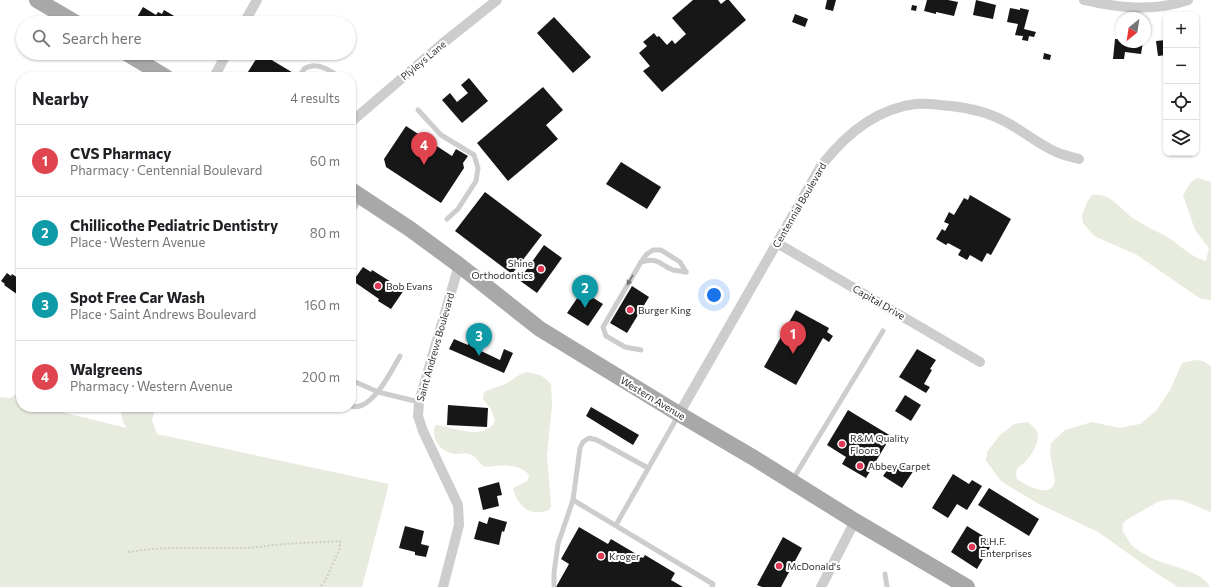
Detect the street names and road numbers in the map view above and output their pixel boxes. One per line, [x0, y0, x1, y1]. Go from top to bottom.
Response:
street label: Plyleys Lane [398, 38, 448, 82]
street label: Centennial Boulevard [770, 160, 828, 250]
street label: Capital Drive [851, 282, 907, 322]
street label: Saint Andrews Boulevard [414, 291, 456, 403]
street label: Western Avenue [618, 374, 688, 422]

